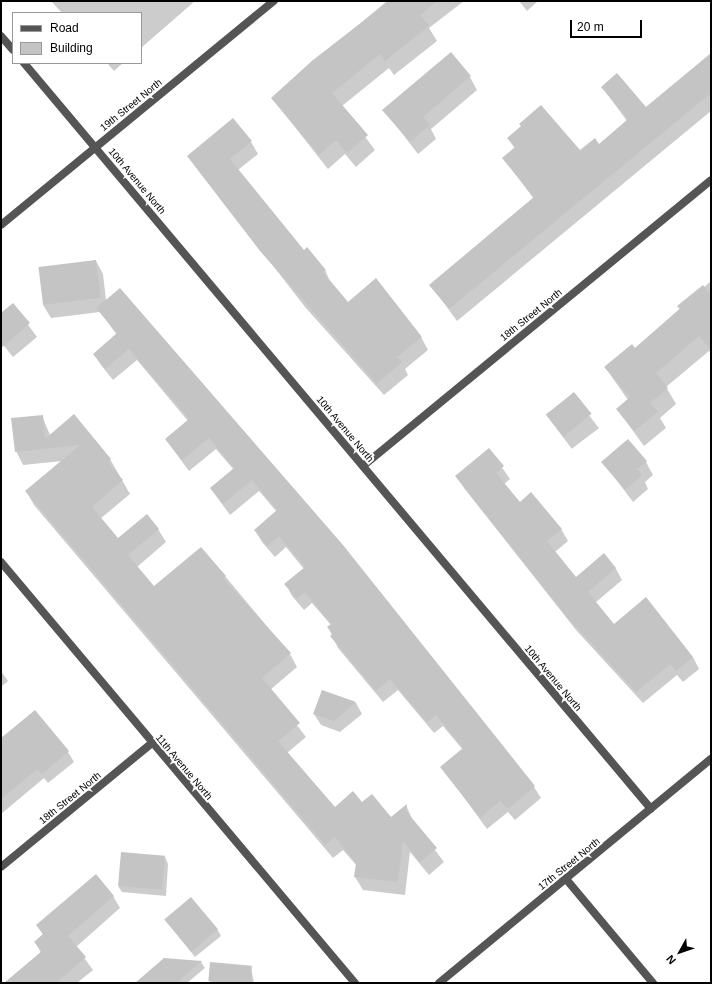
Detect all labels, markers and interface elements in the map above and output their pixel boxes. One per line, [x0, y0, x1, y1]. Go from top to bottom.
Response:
legend [12, 12, 142, 64]
scale bar [572, 12, 644, 38]
text: 20 m [577, 20, 604, 34]
text: Road [50, 21, 79, 35]
text: Building [50, 41, 93, 55]
street label: 19th Street North [98, 76, 164, 134]
street label: 10th Avenue North [106, 145, 168, 217]
street label: 18th Street North [498, 286, 564, 344]
street label: 10th Avenue North [314, 393, 376, 465]
street label: 10th Avenue North [522, 642, 584, 714]
street label: 11th Avenue North [153, 732, 215, 802]
street label: 18th Street North [37, 769, 103, 827]
street label: 17th Street North [536, 835, 602, 893]
north arrow [660, 932, 700, 972]
text: N [664, 953, 678, 967]

